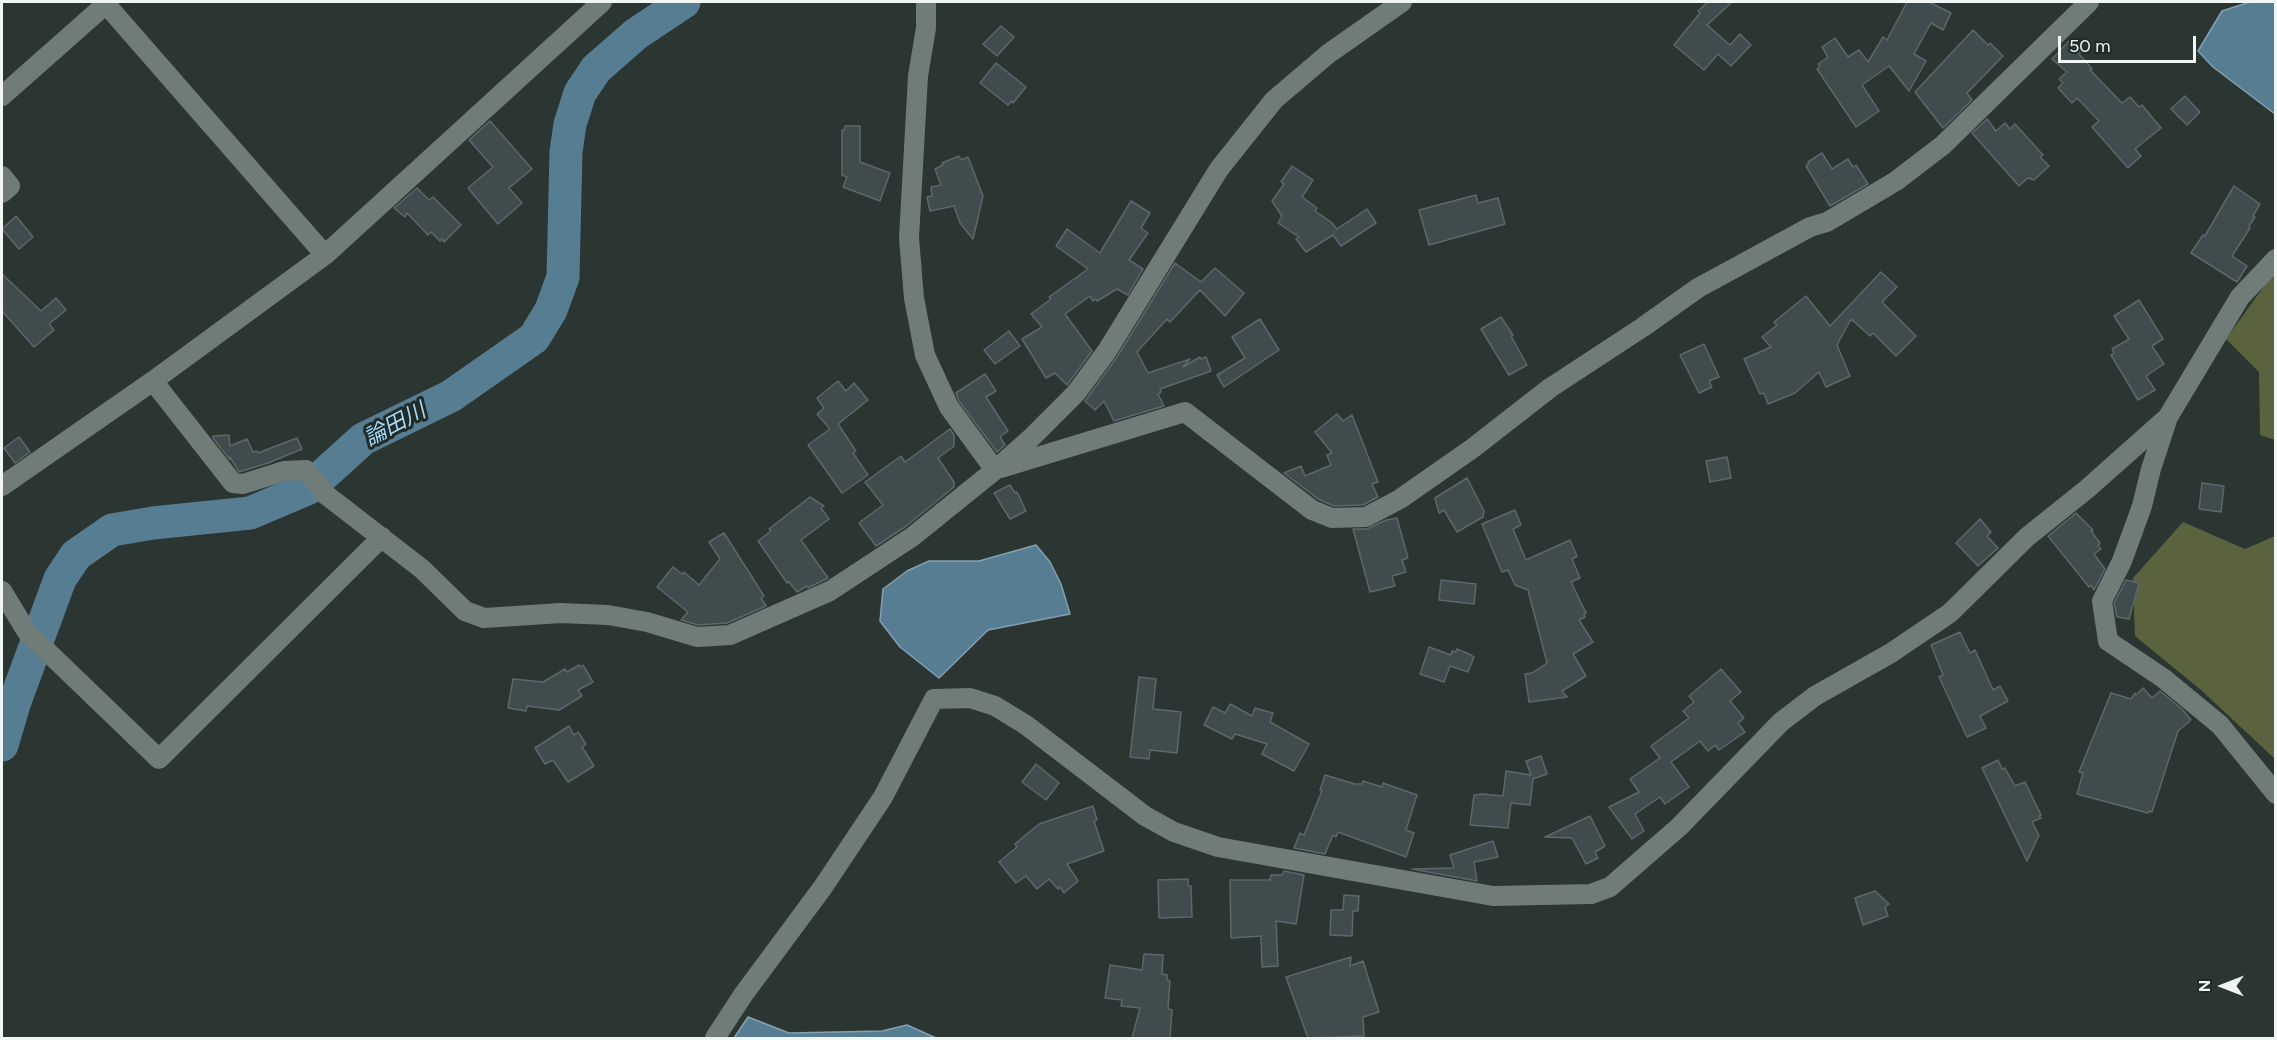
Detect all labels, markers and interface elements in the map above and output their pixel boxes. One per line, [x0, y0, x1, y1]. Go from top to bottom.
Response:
scale bar [2061, 24, 2199, 62]
text: 50 m [2069, 35, 2111, 57]
water label: 論田川 [360, 398, 430, 452]
north arrow [2193, 956, 2253, 1016]
text: N [2195, 980, 2214, 992]

